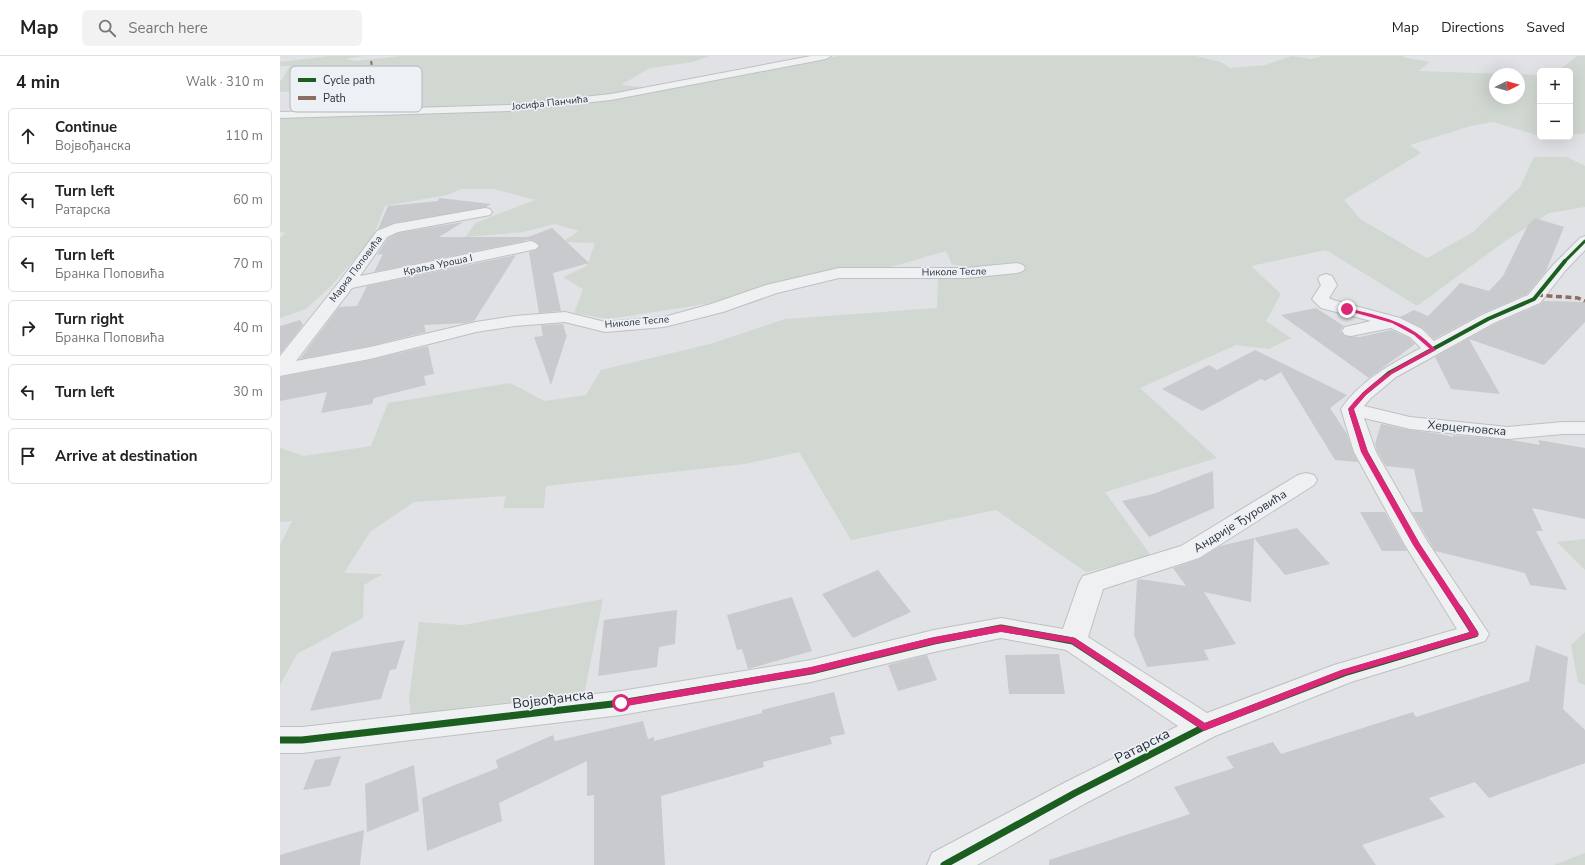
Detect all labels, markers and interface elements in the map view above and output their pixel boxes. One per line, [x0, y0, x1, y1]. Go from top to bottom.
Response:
search box [82, 10, 362, 46]
text: Map [20, 15, 58, 41]
icon: search [96, 17, 118, 39]
text: Search here [128, 18, 208, 38]
text: Map [1392, 18, 1419, 37]
text: Directions [1441, 18, 1504, 37]
text: Saved [1526, 18, 1565, 37]
legend [290, 66, 422, 112]
north arrow [1489, 68, 1525, 104]
map controls [1537, 68, 1573, 140]
button: + [1537, 68, 1573, 104]
text: 4 min [16, 71, 60, 94]
text: Walk · 310 m [186, 73, 264, 91]
text: Cycle path [323, 73, 375, 88]
text: Path [323, 91, 346, 106]
street label: Јосифа Панчића [510, 92, 589, 114]
button: − [1537, 104, 1573, 140]
text: Continue [55, 117, 117, 137]
icon: ahead [17, 125, 39, 147]
text: 110 m [225, 127, 263, 145]
text: Војвођанска [55, 137, 131, 155]
text: Turn left [55, 181, 114, 201]
icon: left [17, 189, 39, 211]
text: 60 m [233, 191, 263, 209]
text: Ратарска [55, 201, 111, 219]
street label: Марка Поповића [326, 233, 386, 305]
text: Turn left [55, 245, 114, 265]
street label: Краља Уроша I [402, 251, 474, 279]
icon: left [17, 253, 39, 275]
text: 70 m [233, 255, 263, 273]
street label: Николе Тесле [922, 264, 986, 280]
text: Бранка Поповића [55, 265, 164, 283]
route end [1338, 300, 1356, 318]
text: Turn right [55, 309, 124, 329]
street label: Николе Тесле [604, 312, 670, 332]
icon: right [17, 317, 39, 339]
text: 40 m [233, 319, 263, 337]
text: Бранка Поповића [55, 329, 164, 347]
icon: left [17, 381, 39, 403]
text: Turn left [55, 382, 114, 402]
text: 30 m [233, 383, 263, 401]
street label: Херцегновска [1427, 417, 1507, 439]
icon: arrive [17, 445, 39, 467]
text: Arrive at destination [55, 446, 198, 466]
street label: Андрије Ђуровића [1190, 486, 1290, 556]
street label: Војвођанска [511, 685, 595, 713]
route start [612, 694, 630, 712]
street label: Ратарска [1111, 724, 1173, 768]

